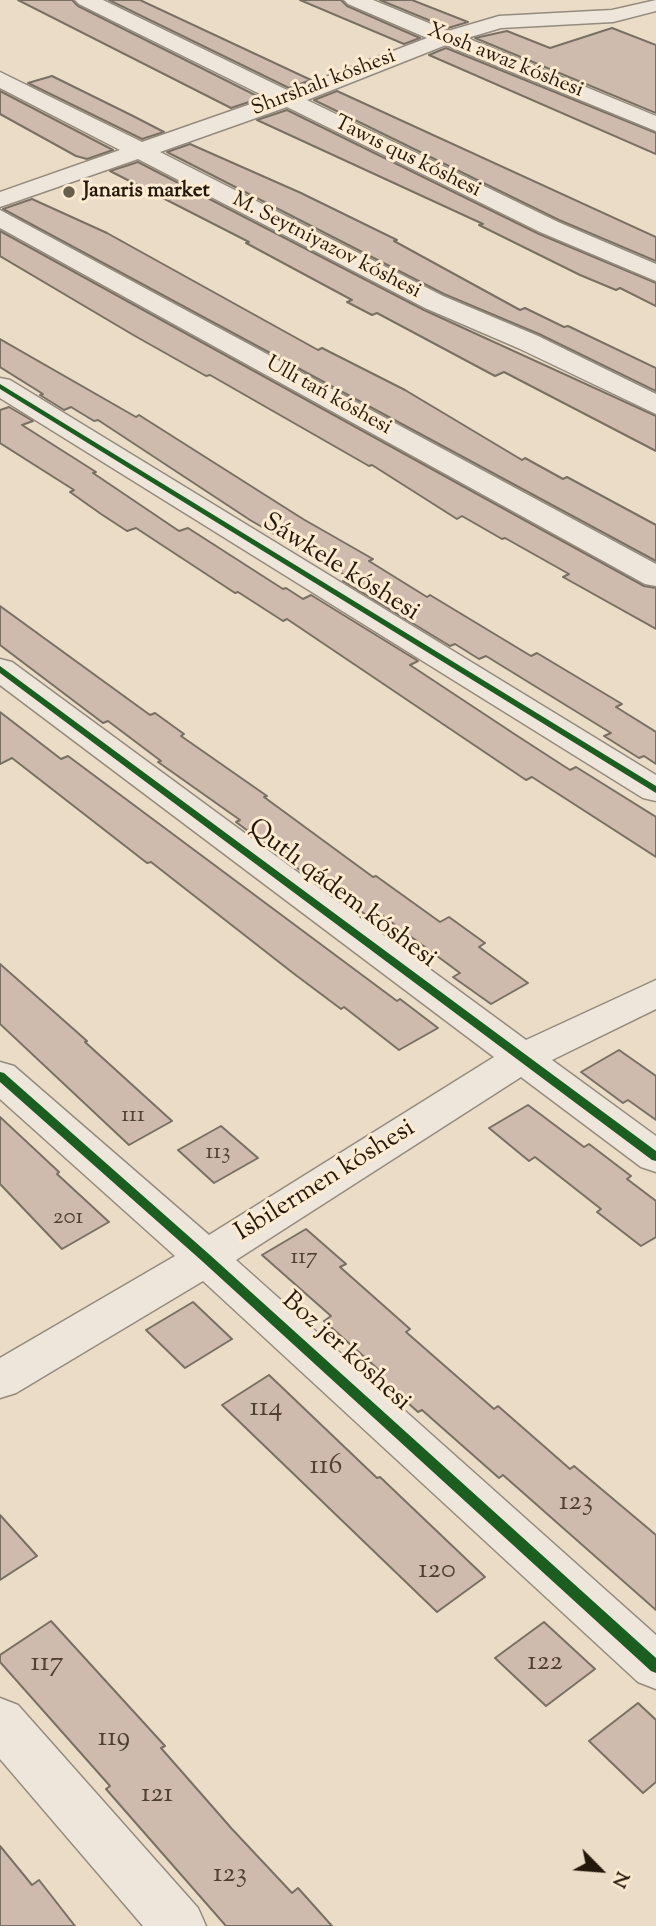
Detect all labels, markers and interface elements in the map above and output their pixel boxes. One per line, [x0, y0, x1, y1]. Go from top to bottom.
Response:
street label: Xosh awaz kóshesi [423, 19, 587, 105]
street label: Shırshalı kóshesi [249, 45, 399, 123]
street label: Tawıs qus kóshesi [330, 112, 484, 204]
place label: Janaris market [83, 179, 210, 205]
marker: Janaris market [61, 184, 77, 200]
street label: M. Seytniyazov kóshesi [227, 188, 425, 306]
street label: Ullı tań kóshesi [261, 352, 395, 442]
street label: Sáwkele kóshesi [256, 508, 424, 630]
street label: Qutlı qádem kóshesi [240, 814, 442, 976]
house number: 111 [121, 1103, 145, 1131]
street label: Isbilermen kóshesi [230, 1114, 422, 1250]
house number: 113 [206, 1140, 230, 1168]
house number: 201 [53, 1205, 83, 1233]
house number: 117 [290, 1245, 318, 1273]
street label: Boz jer kóshesi [274, 1287, 416, 1419]
house number: 114 [249, 1393, 283, 1427]
house number: 116 [310, 1451, 342, 1485]
house number: 123 [559, 1487, 593, 1521]
house number: 120 [418, 1555, 456, 1589]
house number: 122 [527, 1647, 563, 1681]
house number: 117 [30, 1648, 64, 1682]
house number: 119 [98, 1723, 130, 1757]
house number: 121 [141, 1779, 173, 1813]
north arrow [565, 1835, 635, 1905]
house number: 123 [213, 1859, 247, 1893]
text: N [604, 1866, 635, 1892]

